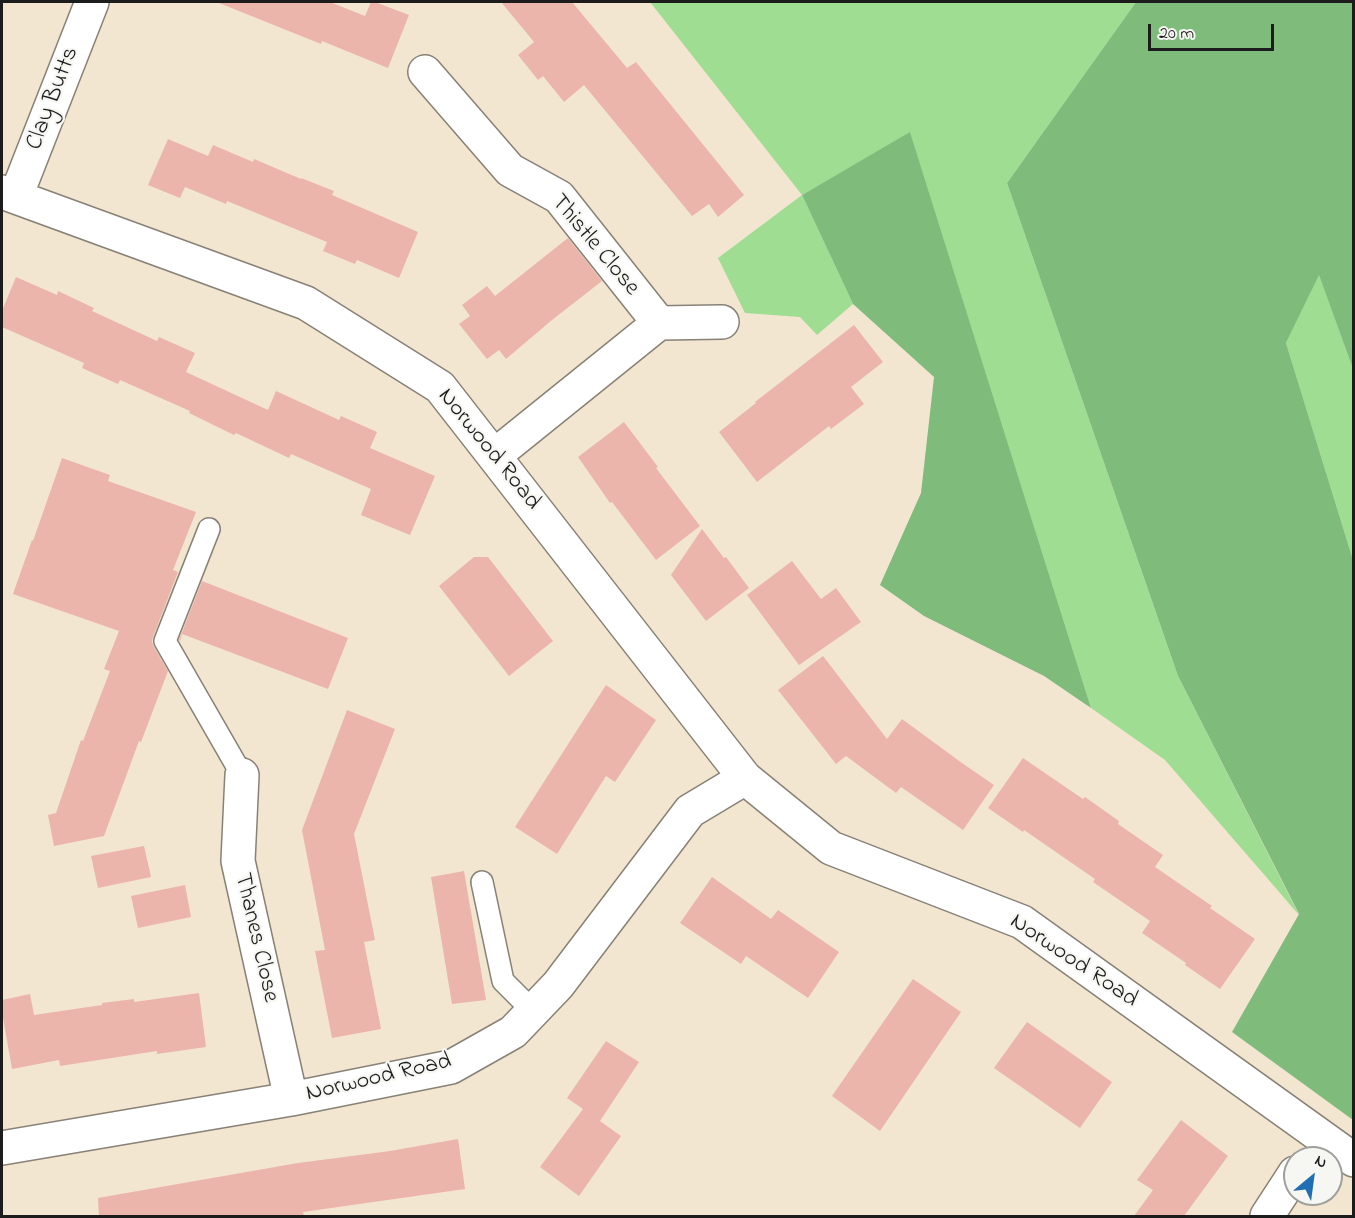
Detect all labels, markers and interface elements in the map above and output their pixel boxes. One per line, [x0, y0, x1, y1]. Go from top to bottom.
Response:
scale bar [1151, 12, 1277, 50]
text: 20 m [1159, 21, 1194, 47]
street label: Clay Butts [21, 44, 87, 154]
street label: Thistle Close [543, 190, 645, 302]
street label: Norwood Road [430, 383, 546, 517]
street label: Thanes Close [226, 871, 284, 1005]
street label: Norwood Road [1003, 909, 1143, 1015]
street label: Norwood Road [304, 1048, 454, 1110]
north arrow [1283, 1146, 1343, 1206]
text: N [1310, 1149, 1331, 1175]

